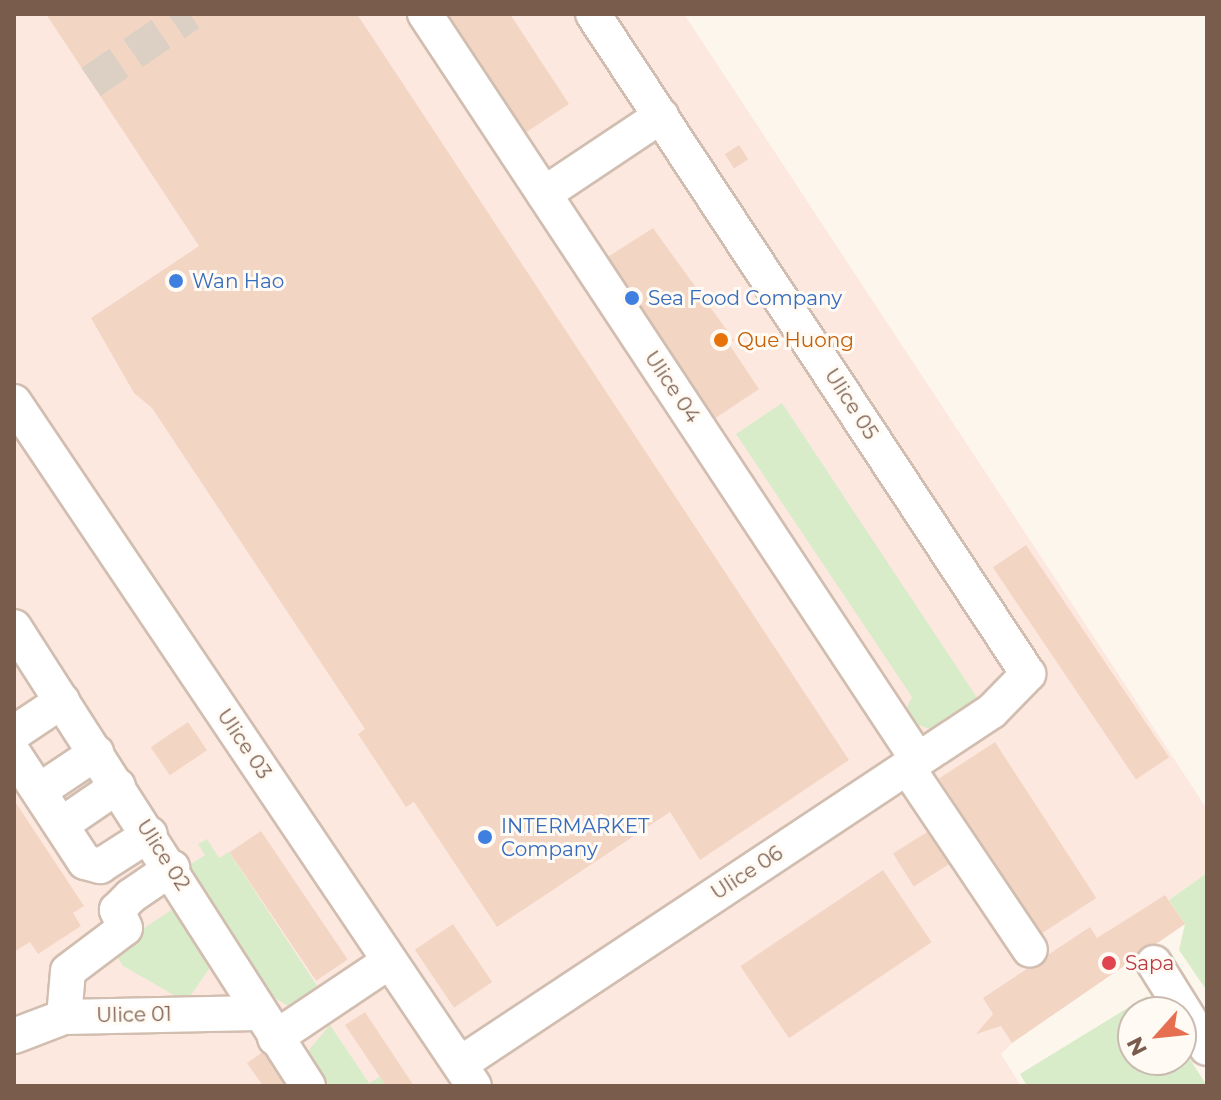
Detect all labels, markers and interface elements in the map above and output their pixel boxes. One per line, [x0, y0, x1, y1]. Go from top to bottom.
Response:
place label: Wan Hao [192, 269, 284, 293]
marker: Wan Hao [167, 272, 185, 290]
place label: Sea Food Company [648, 286, 842, 310]
marker: Sea Food Company [623, 289, 641, 307]
place label: Que Huong [737, 328, 854, 352]
marker: Que Huong [712, 331, 730, 349]
street label: Ulice 04 [639, 347, 705, 427]
street label: Ulice 05 [819, 364, 883, 444]
street label: Ulice 03 [212, 704, 276, 784]
place label: INTERMARKET Company [501, 814, 650, 861]
street label: Ulice 02 [131, 815, 195, 895]
marker: INTERMARKET Company [476, 828, 494, 846]
street label: Ulice 06 [707, 841, 787, 905]
place label: Sapa [1125, 951, 1174, 975]
marker: Sapa [1100, 954, 1118, 972]
north arrow [1117, 996, 1197, 1076]
street label: Ulice 01 [96, 1002, 172, 1028]
text: N [1121, 1032, 1153, 1060]

